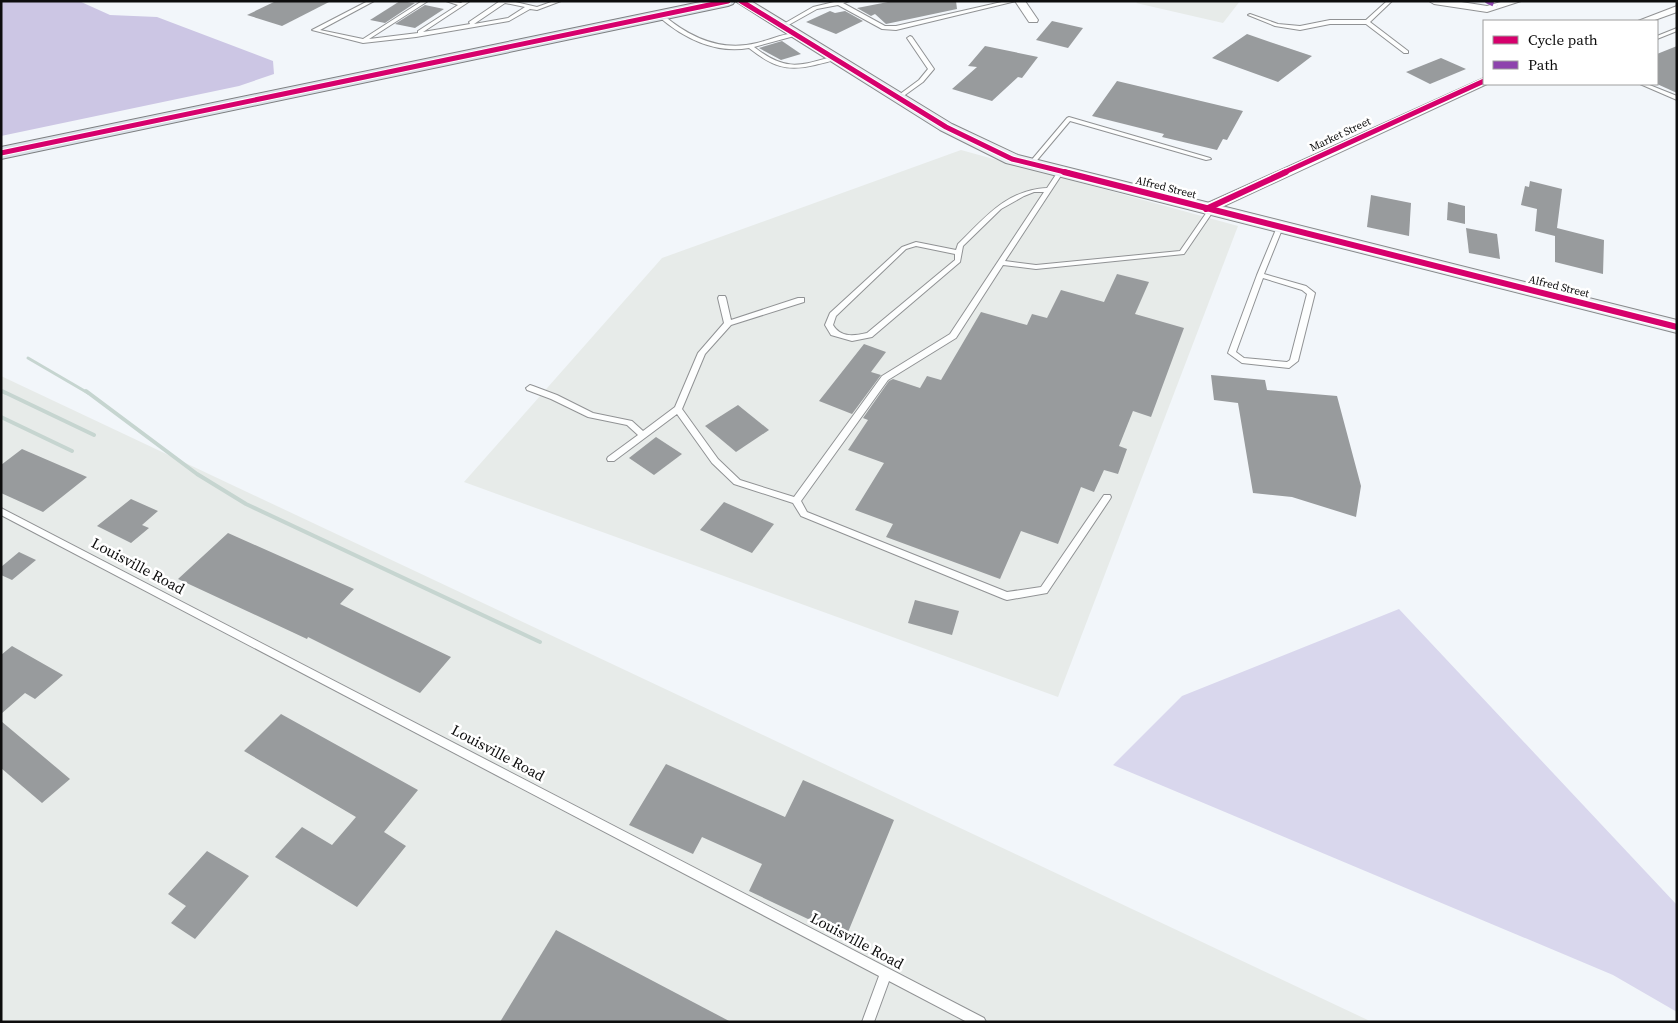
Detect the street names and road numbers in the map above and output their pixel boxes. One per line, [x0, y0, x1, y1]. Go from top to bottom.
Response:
street label: Market Street [1307, 114, 1374, 155]
street label: Alfred Street [1134, 173, 1198, 202]
street label: Alfred Street [1527, 272, 1591, 301]
street label: Louisville Road [88, 532, 189, 599]
street label: Louisville Road [448, 719, 549, 786]
street label: Louisville Road [807, 907, 908, 974]

